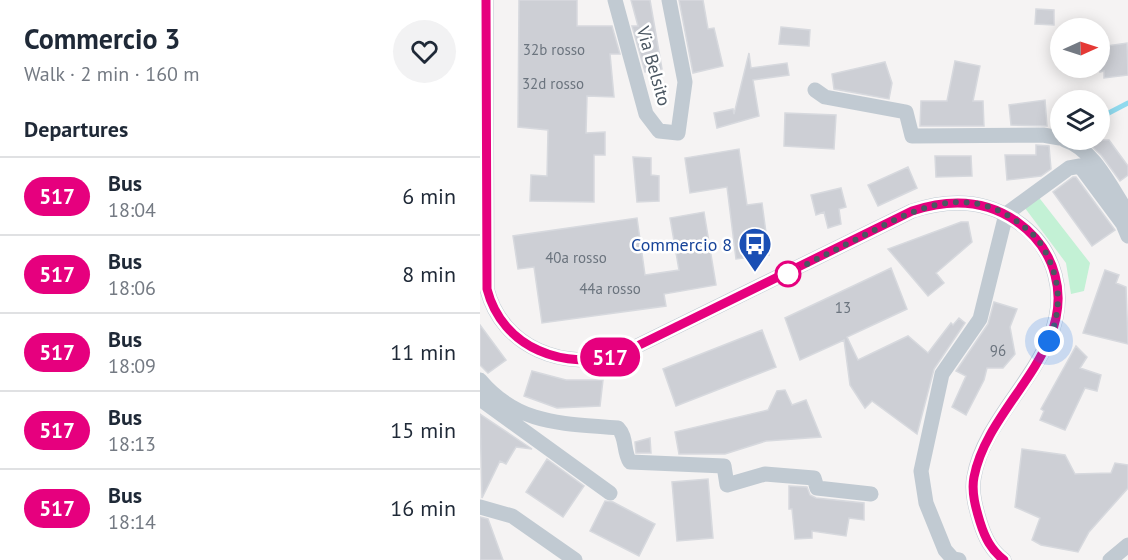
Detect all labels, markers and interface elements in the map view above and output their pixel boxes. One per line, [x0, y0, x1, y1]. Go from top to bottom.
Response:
north arrow [1050, 18, 1110, 78]
map controls [1050, 18, 1110, 150]
text: Commercio 3 [24, 20, 180, 57]
button: heart [393, 20, 456, 83]
street label: Via Belsito [631, 23, 676, 108]
house number: 32b rosso [523, 40, 585, 59]
text: Walk · 2 min · 160 m [24, 61, 200, 87]
house number: 32d rosso [522, 74, 584, 93]
button: layers [1050, 90, 1110, 150]
text: Departures [24, 115, 128, 143]
text: Bus [108, 169, 142, 197]
text: 6 min [402, 182, 456, 210]
text: 517 [39, 183, 75, 210]
text: 18:04 [108, 197, 156, 223]
bus stop icon: Commercio 8 [737, 226, 773, 273]
place label: Commercio 8 [631, 233, 732, 256]
text: Bus [108, 247, 142, 275]
house number: 40a rosso [545, 248, 607, 267]
text: 8 min [402, 260, 456, 288]
text: 517 [39, 261, 75, 288]
unlabelled marker [775, 261, 801, 287]
text: 18:06 [108, 275, 156, 301]
house number: 44a rosso [579, 279, 641, 298]
house number: 13 [835, 298, 851, 317]
text: Bus [108, 325, 142, 353]
your location [1034, 326, 1064, 356]
text: 11 min [390, 338, 456, 366]
line badge: 517 [576, 338, 644, 376]
text: 517 [39, 339, 75, 366]
house number: 96 [990, 341, 1006, 360]
text: 517 [592, 344, 628, 371]
text: 18:09 [108, 353, 156, 379]
text: Bus [108, 403, 142, 431]
text: 15 min [390, 416, 456, 444]
text: 517 [39, 417, 75, 444]
text: 18:13 [108, 431, 156, 457]
text: Bus [108, 481, 142, 509]
text: 16 min [390, 494, 456, 522]
text: 517 [39, 495, 75, 522]
text: 18:14 [108, 509, 156, 535]

